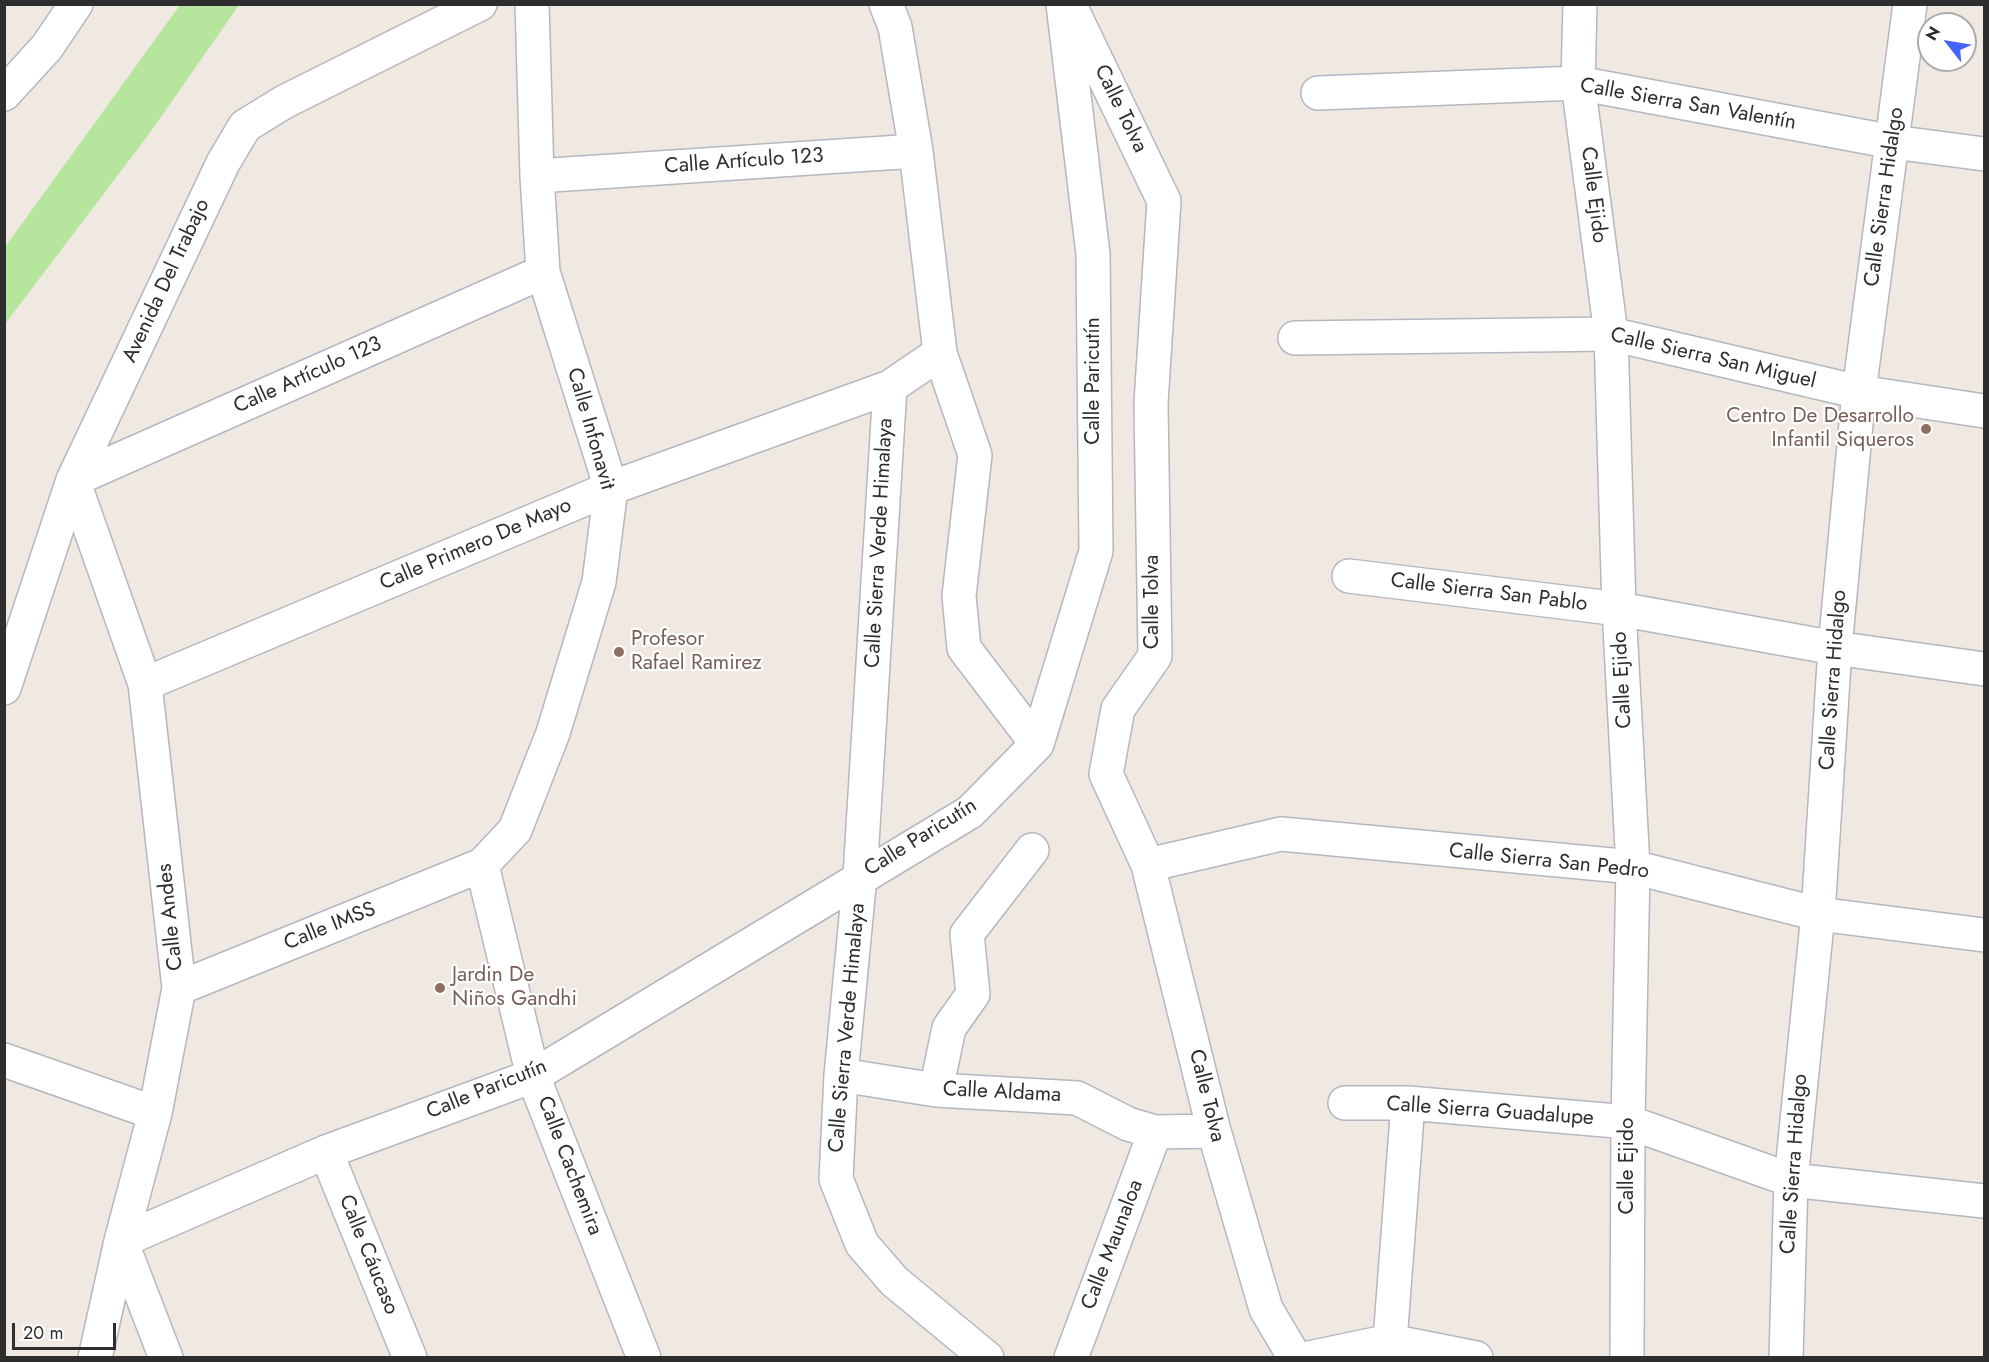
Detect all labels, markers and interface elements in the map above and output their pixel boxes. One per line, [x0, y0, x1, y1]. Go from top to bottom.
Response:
north arrow [1917, 12, 1977, 72]
text: N [1920, 22, 1946, 45]
street label: Calle Tolva [1088, 61, 1152, 157]
street label: Calle Sierra San Valentín [1578, 74, 1798, 136]
street label: Calle Sierra Hidalgo [1860, 106, 1910, 288]
street label: Calle Artículo 123 [664, 144, 824, 180]
street label: Calle Ejido [1575, 145, 1611, 245]
street label: Avenida Del Trabajo [118, 195, 216, 367]
street label: Calle Paricutín [1081, 317, 1107, 445]
street label: Calle Sierra San Miguel [1608, 323, 1818, 395]
street label: Calle Artículo 123 [230, 332, 386, 420]
street label: Calle Infonavit [561, 365, 619, 493]
place label: Centro De Desarrollo Infantil Siqueros [1726, 404, 1914, 454]
street label: Calle Sierra Verde Himalaya [861, 417, 899, 669]
marker: Centro De Desarrollo Infantil Siqueros [1919, 422, 1933, 436]
street label: Calle Primero De Mayo [376, 493, 576, 597]
street label: Calle Tolva [1140, 555, 1166, 649]
street label: Calle Sierra San Pablo [1389, 568, 1589, 618]
street label: Calle Sierra Hidalgo [1815, 589, 1853, 771]
place label: Profesor Rafael Ramirez [631, 627, 762, 677]
street label: Calle Ejido [1608, 631, 1638, 729]
marker: Profesor Rafael Ramirez [612, 645, 626, 659]
street label: Calle Paricutín [860, 794, 982, 882]
street label: Calle Sierra San Pedro [1448, 839, 1650, 885]
street label: Calle Andes [153, 862, 189, 972]
street label: Calle IMSS [281, 897, 379, 957]
street label: Calle Sierra Verde Himalaya [825, 902, 871, 1154]
place label: Jardin De Niños Gandhi [452, 963, 577, 1013]
marker: Jardin De Niños Gandhi [433, 981, 447, 995]
street label: Calle Tolva [1182, 1047, 1230, 1145]
street label: Calle Paricutín [423, 1054, 551, 1126]
street label: Calle Sierra Hidalgo [1776, 1073, 1814, 1255]
street label: Calle Aldama [942, 1077, 1062, 1109]
street label: Calle Sierra Guadalupe [1385, 1092, 1595, 1132]
street label: Calle Cachemira [531, 1093, 607, 1239]
street label: Calle Ejido [1615, 1118, 1641, 1214]
street label: Calle Maunaloa [1077, 1177, 1149, 1313]
street label: Calle Cáucaso [333, 1191, 403, 1319]
scale bar [15, 1311, 118, 1349]
text: 20 m [23, 1320, 63, 1346]

